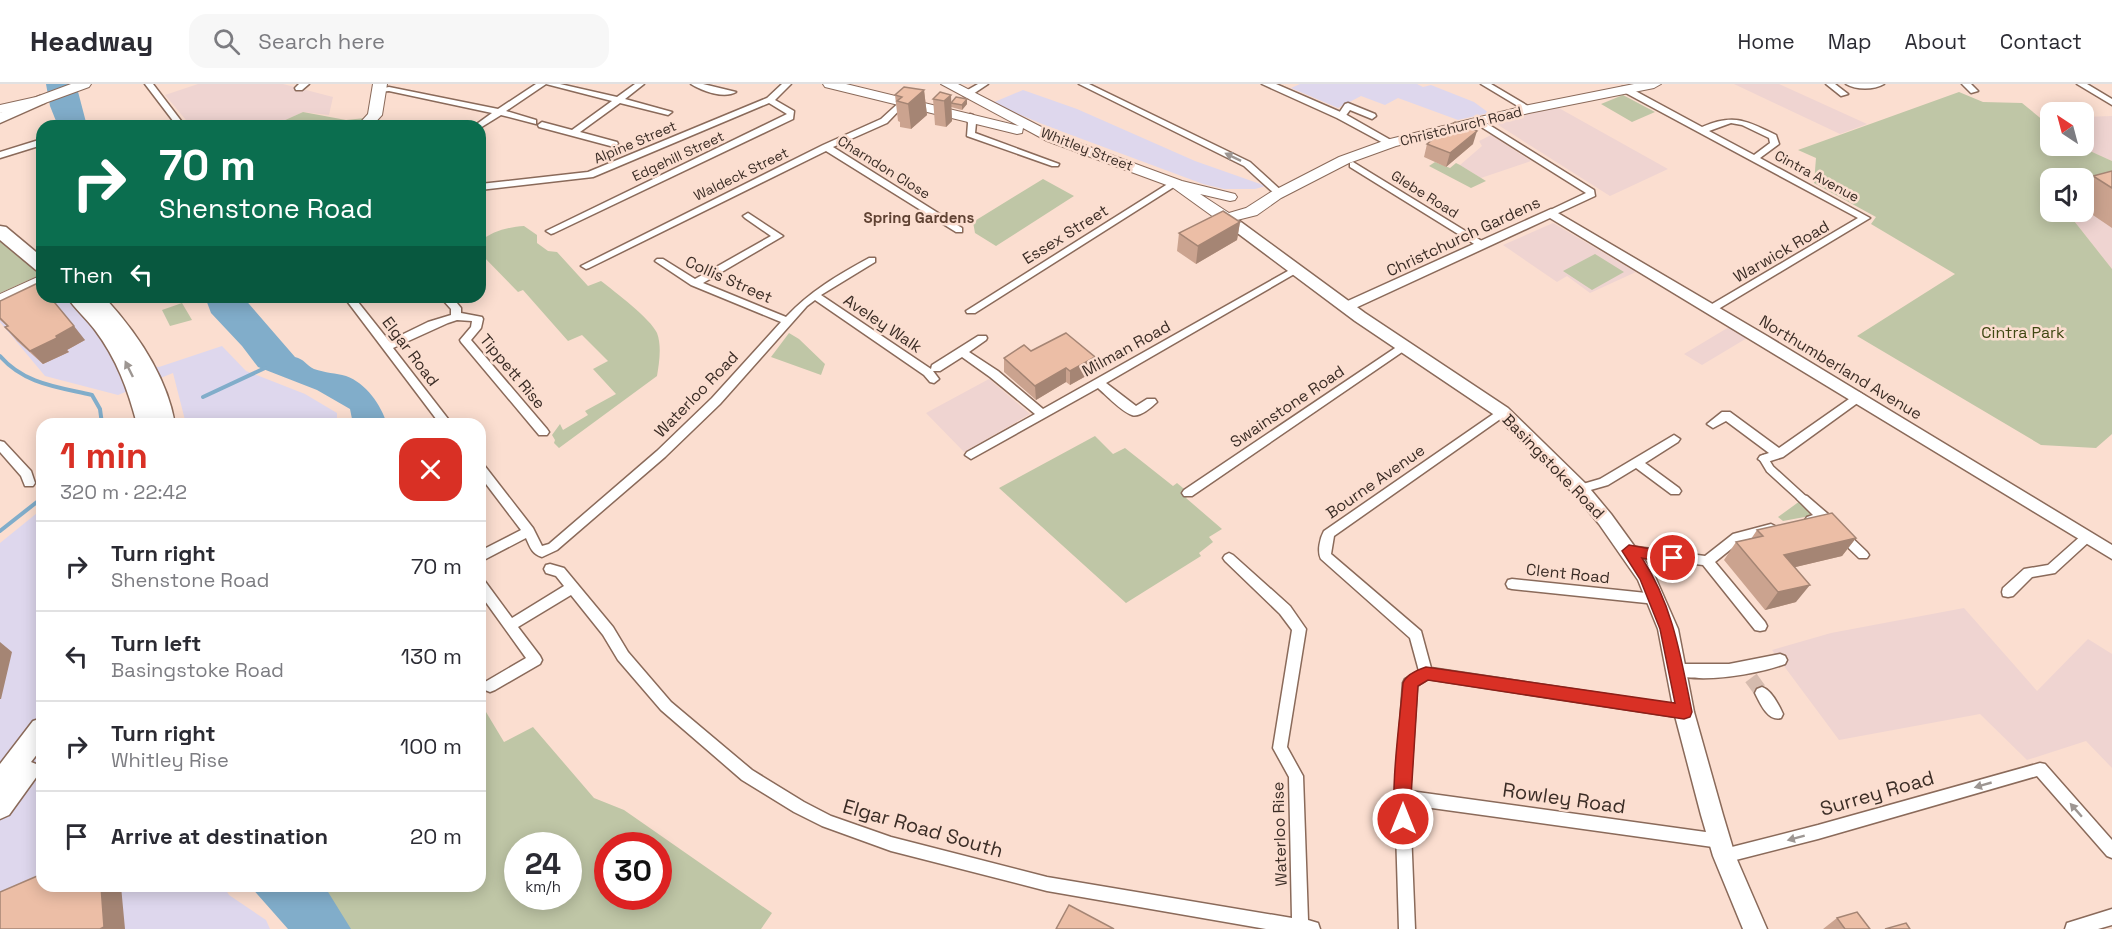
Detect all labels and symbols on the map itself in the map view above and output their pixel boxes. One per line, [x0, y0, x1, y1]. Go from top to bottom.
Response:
street label: Christchurch Road [1398, 102, 1524, 150]
north arrow [2040, 102, 2094, 156]
street label: Alpine Street [591, 117, 679, 167]
street label: Whitley Street [1038, 123, 1136, 175]
street label: Edgehill Street [629, 127, 727, 185]
street label: Charndon Close [834, 131, 934, 203]
street label: Waldeck Street [691, 143, 791, 205]
street label: Cintra Avenue [1772, 146, 1862, 206]
one-way arrow [1225, 153, 1242, 162]
street label: Glebe Road [1388, 166, 1462, 222]
street label: Christchurch Gardens [1383, 192, 1543, 281]
street label: Essex Street [1018, 200, 1112, 269]
district label: Spring Gardens [864, 208, 975, 227]
street label: Warwick Road [1730, 215, 1833, 287]
street label: Collis Street [682, 251, 776, 308]
street label: Aveley Walk [839, 289, 926, 358]
street label: Northumberland Avenue [1755, 310, 1926, 424]
street label: Elgar Road [378, 312, 444, 390]
street label: Milman Road [1078, 316, 1174, 381]
park label: Cintra Park [1981, 322, 2065, 343]
street label: Tippett Rise [475, 329, 550, 413]
street label: Waterloo Road [650, 347, 743, 442]
street label: Swainstone Road [1226, 360, 1348, 452]
one-way arrow [124, 361, 133, 378]
street label: Basingstoke Road [1498, 409, 1609, 523]
street label: Bourne Avenue [1322, 440, 1429, 523]
pin [1647, 532, 1698, 583]
street label: Clent Road [1525, 559, 1611, 588]
street label: Surrey Road [1817, 764, 1937, 822]
street label: Rowley Road [1501, 776, 1627, 820]
street label: Waterloo Rise [1267, 781, 1292, 887]
one-way arrow [1974, 781, 1992, 790]
position arrow [1371, 787, 1435, 851]
street label: Elgar Road South [840, 793, 1006, 863]
one-way arrow [2069, 802, 2083, 817]
speed limit sign: 30 [594, 832, 672, 910]
one-way arrow [1787, 834, 1805, 843]

